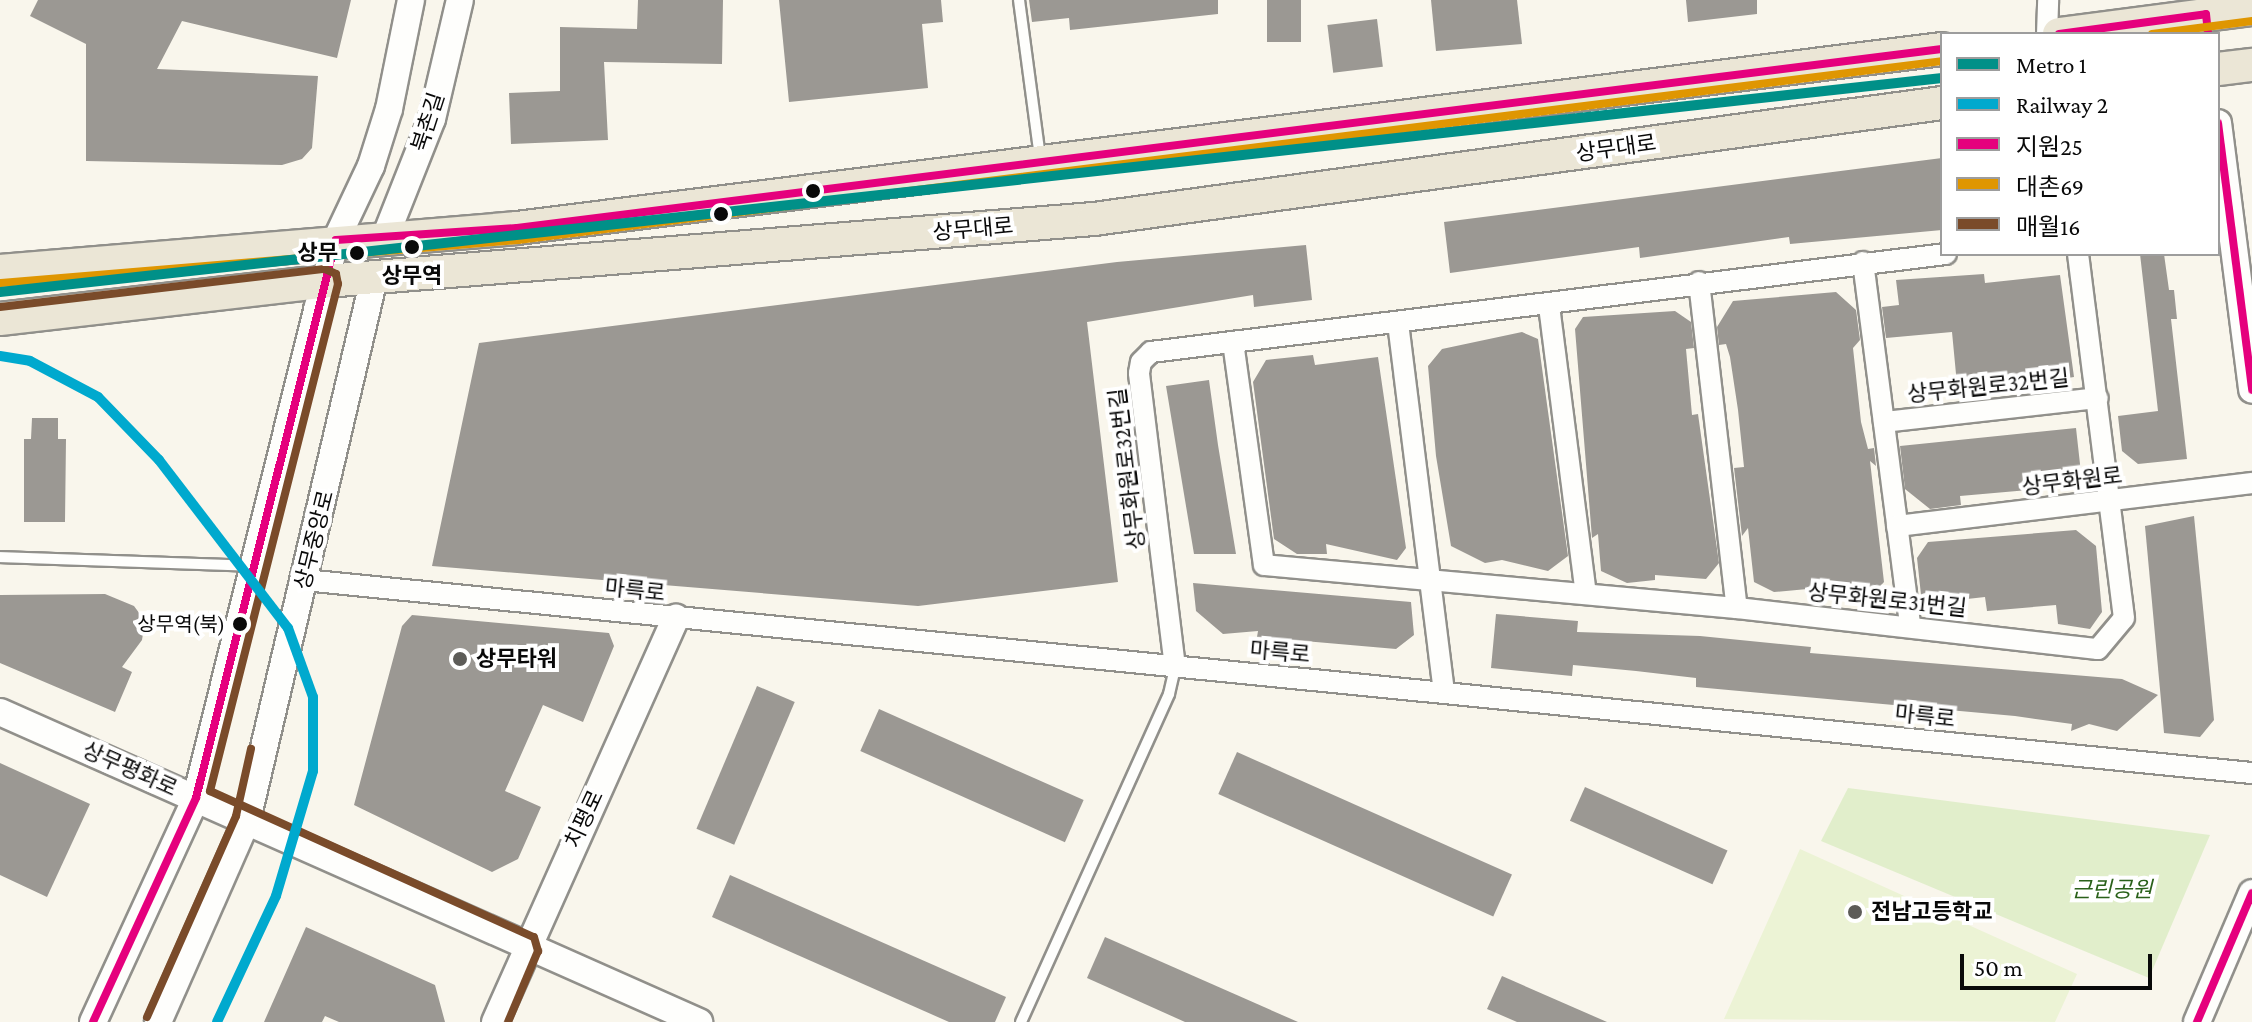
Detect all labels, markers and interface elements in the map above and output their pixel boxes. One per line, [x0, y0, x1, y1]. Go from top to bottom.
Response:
legend [1940, 32, 2220, 256]
text: Metro 1 [2016, 51, 2087, 78]
street label: 북촌길 [406, 89, 450, 155]
text: Railway 2 [2016, 91, 2108, 118]
street label: 상무대로 [1574, 129, 1658, 167]
text: 지원25 [2016, 133, 2083, 160]
text: 대촌69 [2016, 173, 2084, 200]
unlabelled marker [805, 183, 821, 199]
unlabelled marker [713, 206, 729, 222]
street label: 상무대로 [932, 212, 1014, 246]
text: 매월16 [2016, 213, 2080, 240]
marker: 상무역 [400, 235, 424, 259]
place label: 상무 [298, 240, 338, 266]
marker: 상무 [345, 241, 369, 265]
place label: 상무역 [382, 263, 442, 289]
street label: 상무화원로32번길 [1906, 364, 2070, 408]
street label: 상무화원로32번길 [1104, 387, 1150, 551]
street label: 상무화원로 [2020, 462, 2124, 500]
street label: 상무중앙로 [289, 488, 339, 592]
street label: 마륵로 [603, 574, 667, 606]
street label: 상무화원로31번길 [1806, 579, 1968, 621]
place label: 상무역(북) [137, 612, 225, 636]
marker: 상무역(북) [232, 616, 248, 632]
street label: 마륵로 [1249, 636, 1311, 668]
place label: 상무타워 [476, 646, 557, 672]
marker: 상무타워 [451, 650, 469, 668]
street label: 마륵로 [1893, 700, 1957, 732]
street label: 상무평화로 [78, 736, 182, 802]
street label: 치평로 [559, 786, 609, 852]
park label: 근린공원 [2072, 877, 2152, 903]
place label: 전남고등학교 [1871, 899, 1992, 925]
marker: 전남고등학교 [1846, 903, 1864, 921]
scale bar [1964, 938, 2156, 988]
text: 50 m [1974, 954, 2023, 981]

